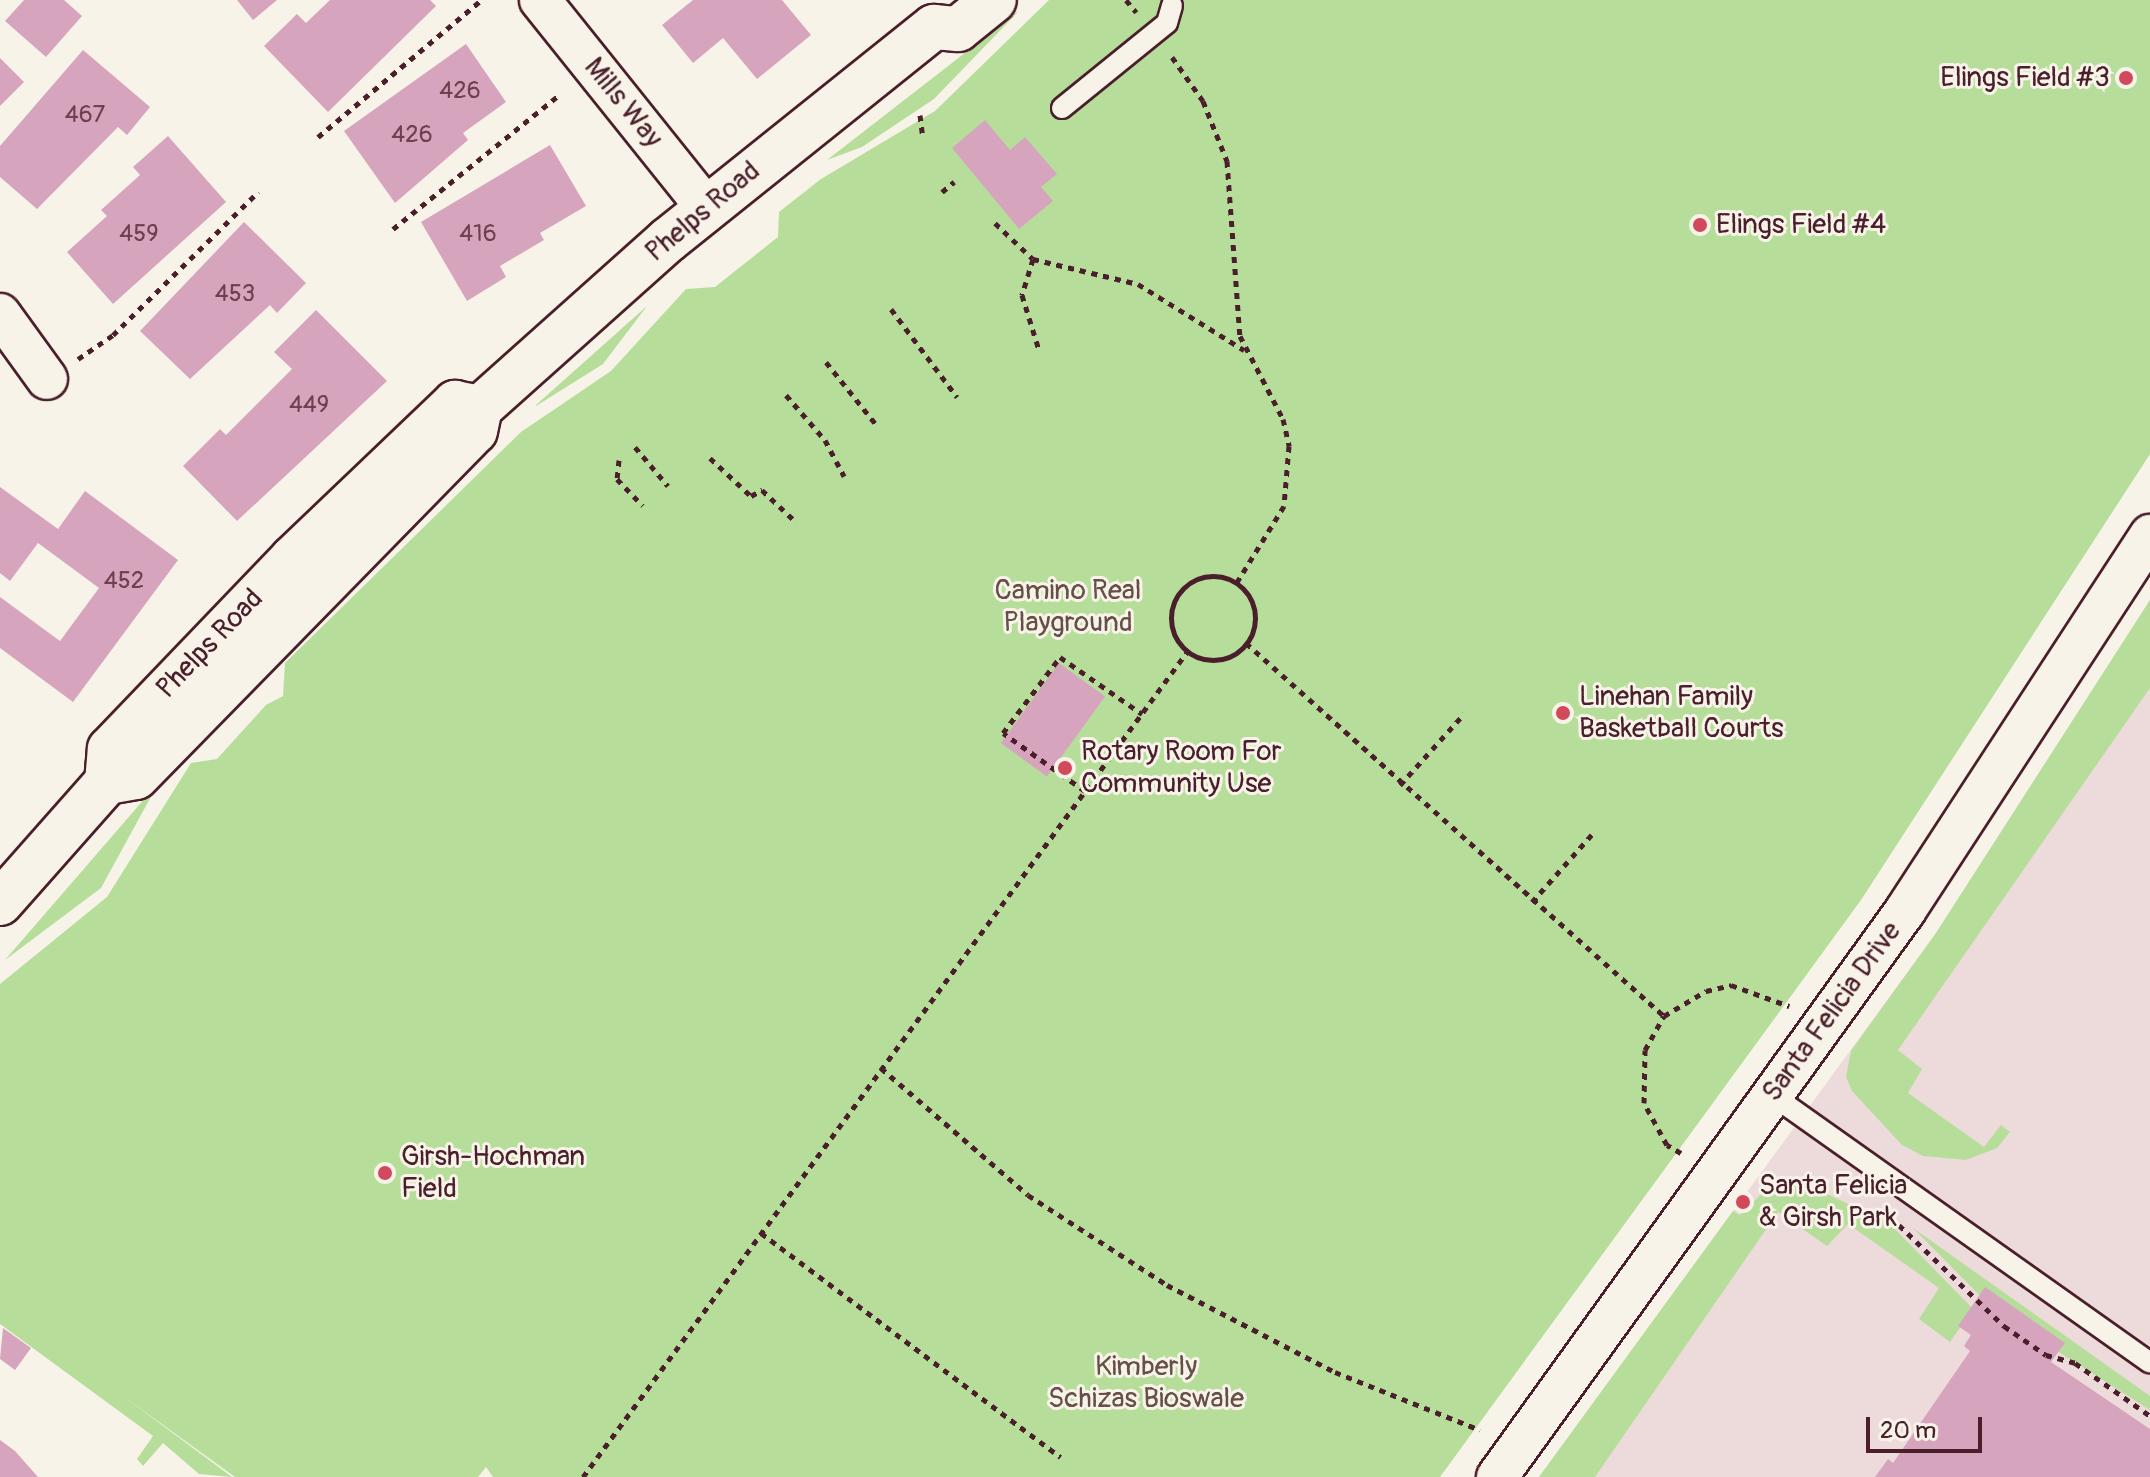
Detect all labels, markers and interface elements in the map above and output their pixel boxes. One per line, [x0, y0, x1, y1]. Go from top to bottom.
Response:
street label: Mills Way [577, 51, 669, 155]
place label: Elings Field #3 [1940, 61, 2110, 95]
marker: Elings Field #3 [2117, 69, 2135, 87]
house number: 426 [439, 77, 481, 105]
house number: 467 [65, 101, 105, 129]
house number: 426 [391, 121, 433, 149]
street label: Phelps Road [639, 155, 767, 269]
place label: Elings Field #4 [1716, 208, 1886, 242]
marker: Elings Field #4 [1691, 216, 1709, 234]
house number: 459 [119, 220, 159, 248]
house number: 416 [459, 220, 497, 248]
house number: 453 [215, 280, 255, 308]
house number: 449 [289, 391, 329, 419]
house number: 452 [104, 567, 144, 595]
park label: Camino Real Playground [994, 574, 1142, 640]
street label: Phelps Road [150, 582, 270, 706]
place label: Linehan Family Basketball Courts [1579, 680, 1784, 746]
marker: Linehan Family Basketball Courts [1554, 704, 1572, 722]
place label: Rotary Room For Community Use [1081, 735, 1281, 801]
marker: Rotary Room For Community Use [1056, 759, 1074, 777]
street label: Santa Felicia Drive [1756, 916, 1908, 1108]
place label: Girsh-Hochman Field [401, 1140, 585, 1206]
marker: Girsh-Hochman Field [376, 1164, 394, 1182]
place label: Santa Felicia & Girsh Park [1759, 1169, 1907, 1235]
marker: Santa Felicia & Girsh Park [1734, 1193, 1752, 1211]
park label: Kimberly Schizas Bioswale [1048, 1350, 1244, 1416]
scale bar [1870, 1401, 1986, 1451]
text: 20 m [1880, 1416, 1936, 1445]

